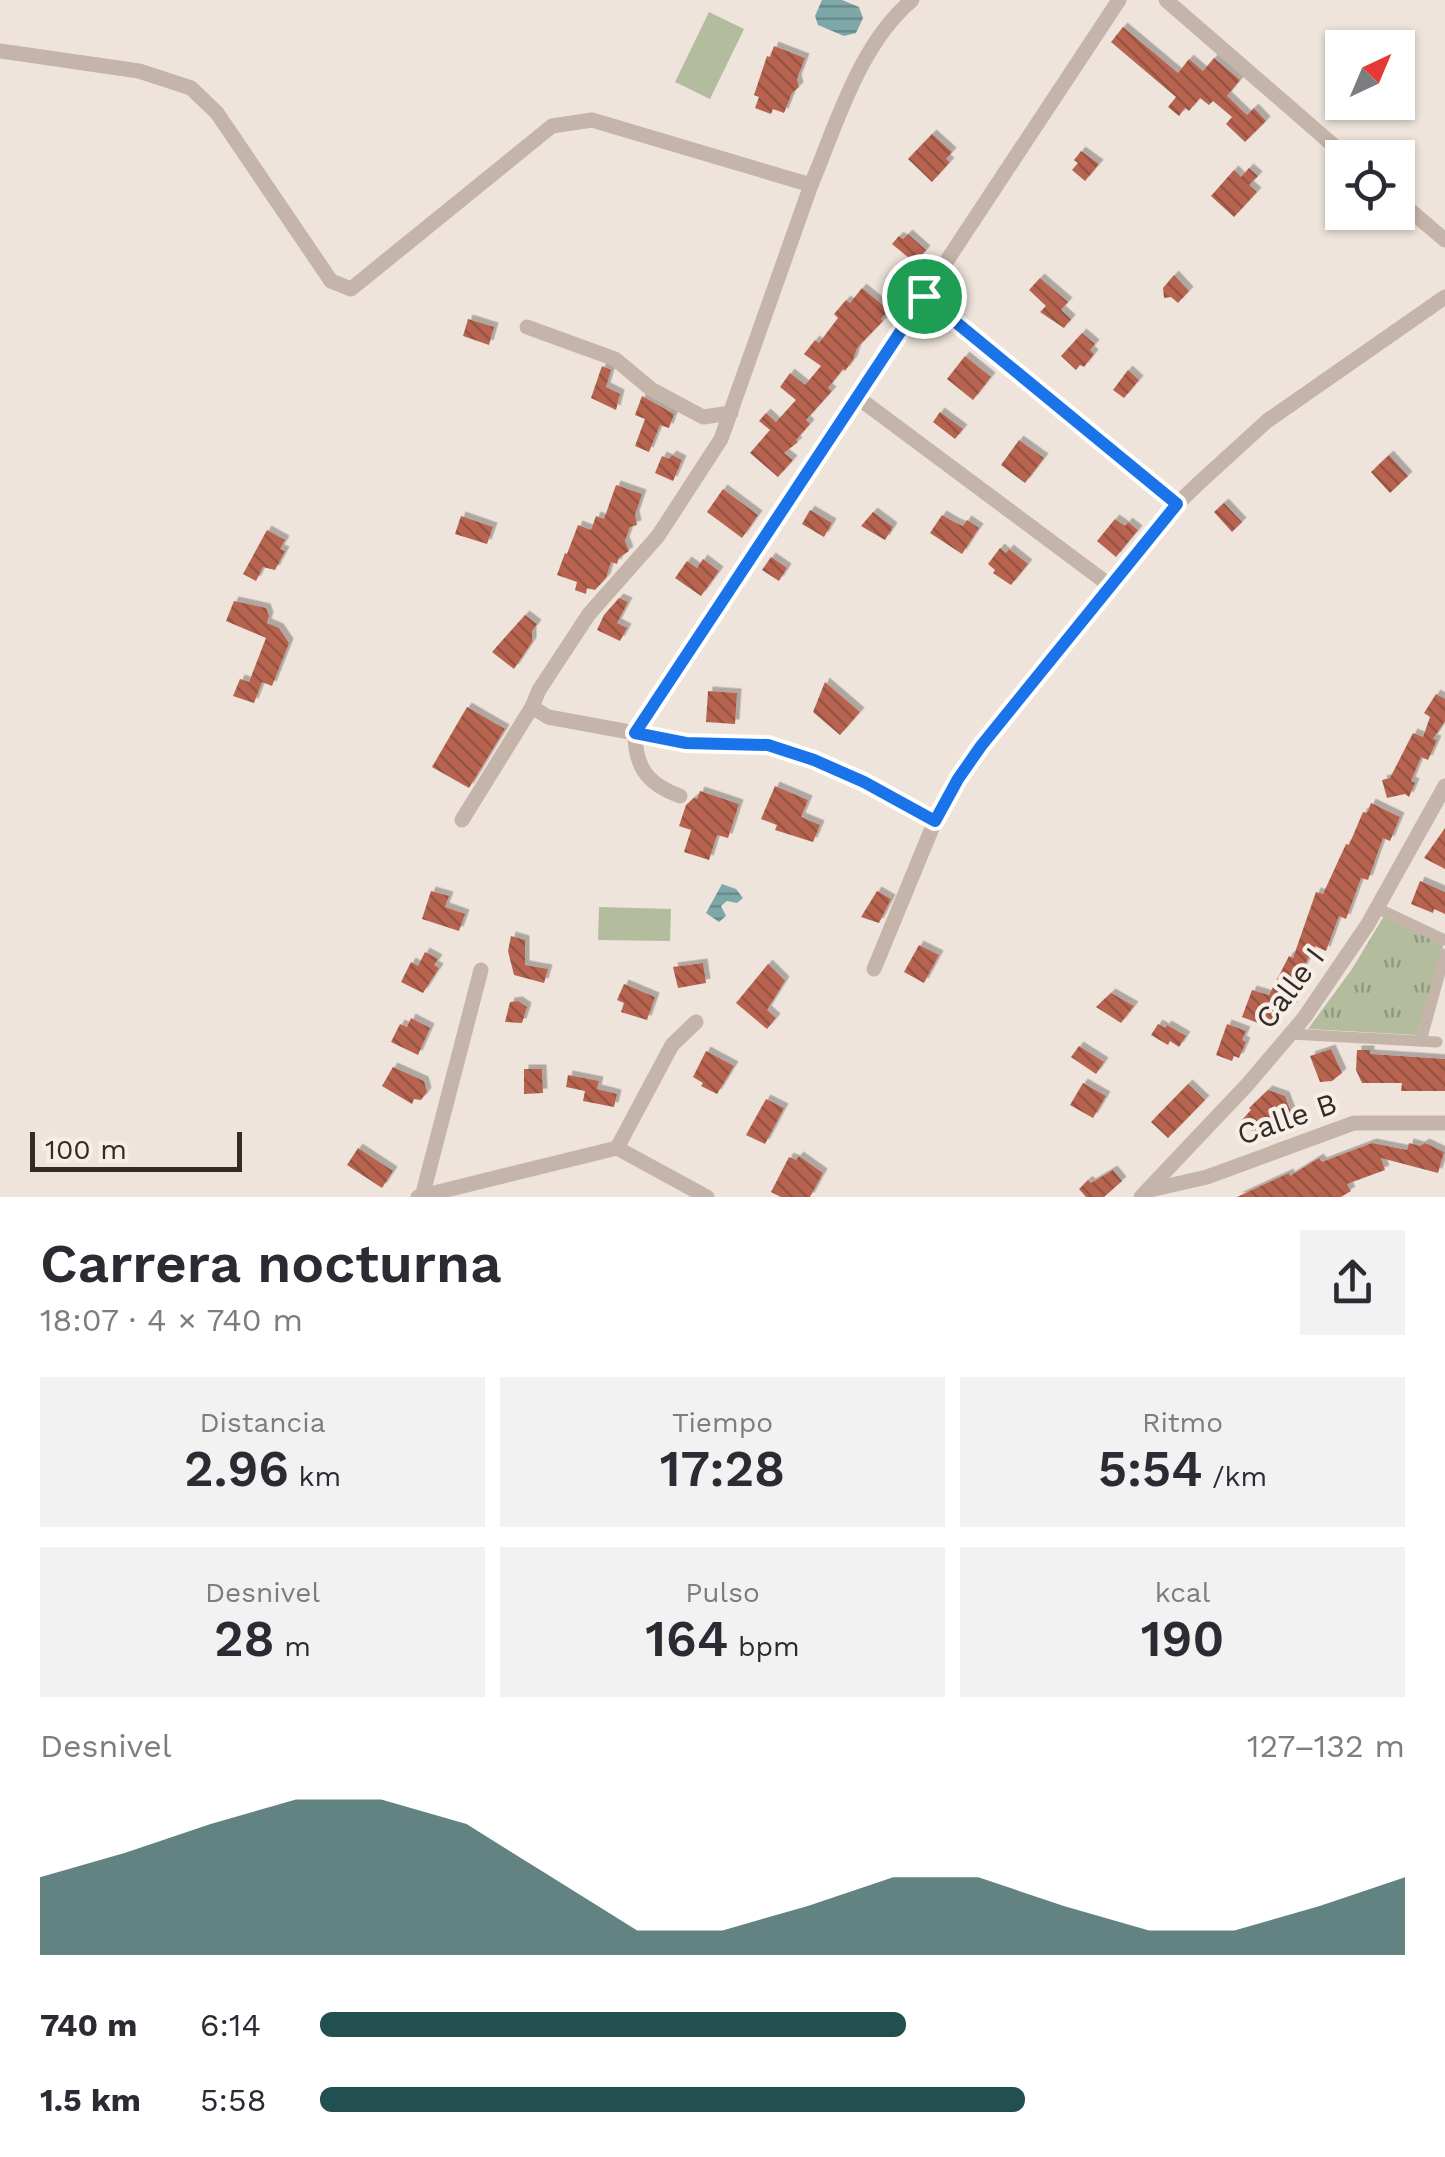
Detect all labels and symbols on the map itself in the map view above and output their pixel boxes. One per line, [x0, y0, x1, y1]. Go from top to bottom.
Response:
north arrow [1325, 30, 1415, 120]
pin [882, 254, 967, 339]
street label: Calle I [1248, 940, 1331, 1035]
street label: Calle B [1232, 1085, 1341, 1152]
scale bar [30, 1127, 242, 1172]

